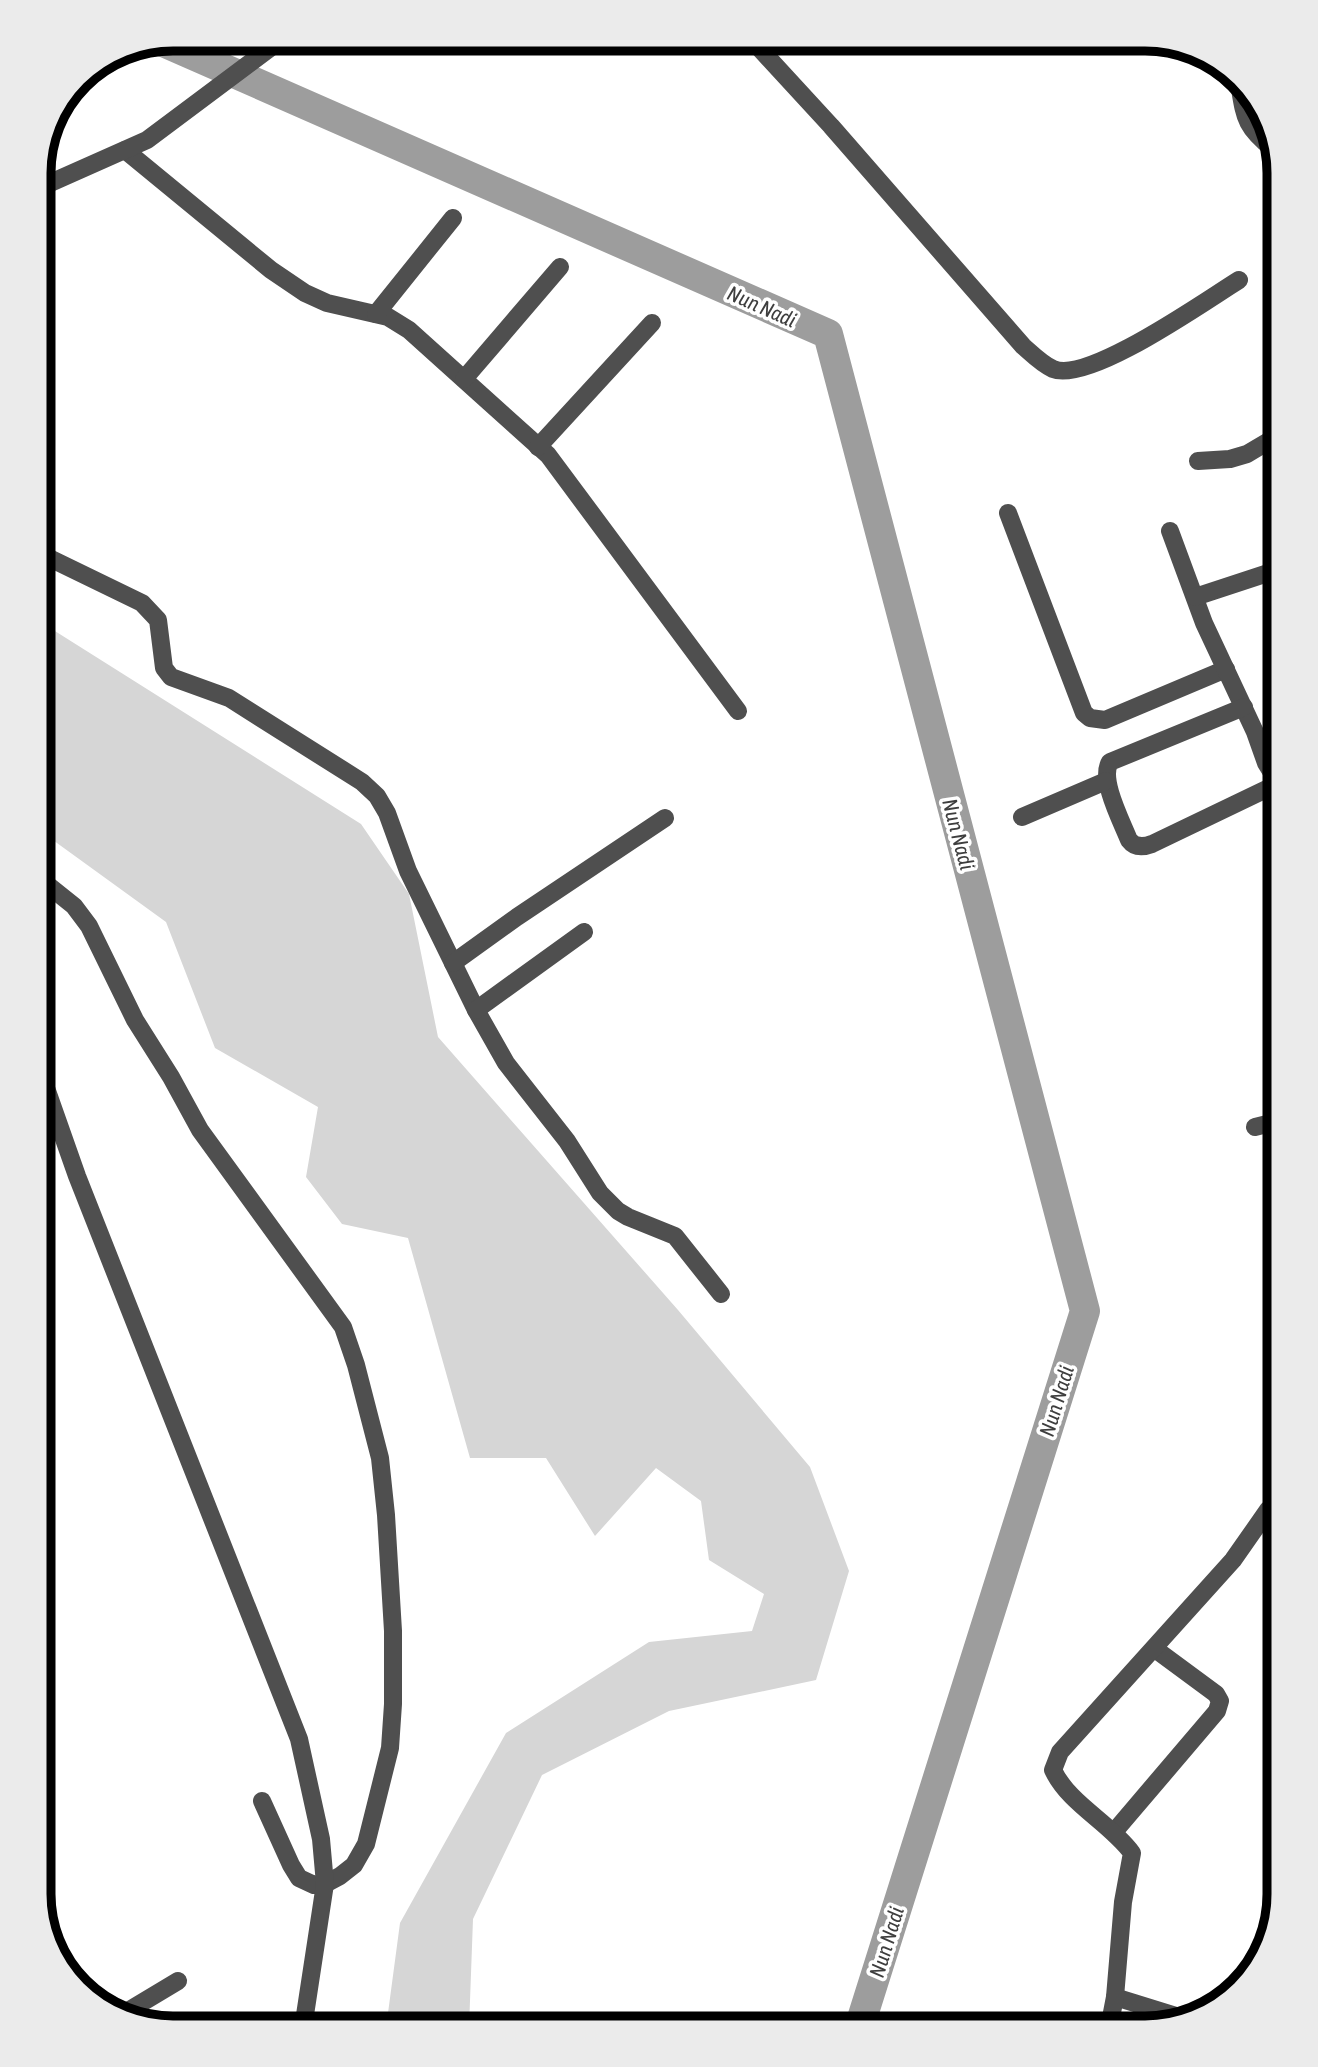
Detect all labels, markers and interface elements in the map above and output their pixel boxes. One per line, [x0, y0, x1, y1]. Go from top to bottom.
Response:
water label: Nun Nadi [724, 280, 800, 332]
water label: Nun Nadi [938, 796, 980, 872]
water label: Nun Nadi [1034, 1363, 1078, 1439]
water label: Nun Nadi [864, 1904, 908, 1980]

